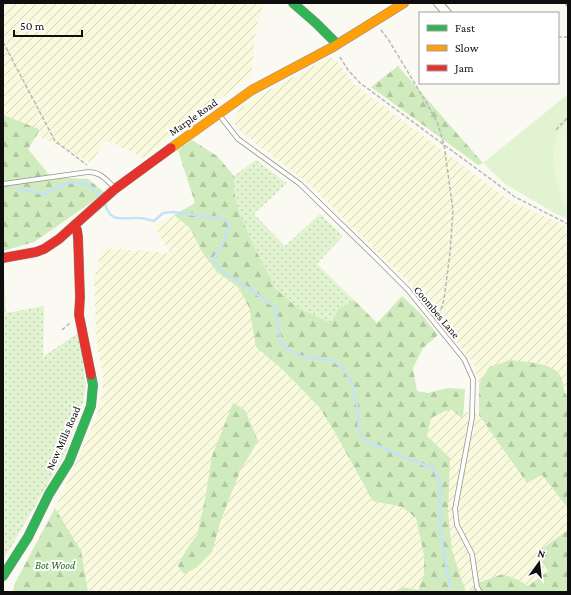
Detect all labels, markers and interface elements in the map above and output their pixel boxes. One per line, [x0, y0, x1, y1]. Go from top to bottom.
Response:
scale bar [14, 12, 82, 38]
legend [419, 12, 559, 84]
text: 50 m [20, 19, 45, 33]
text: Fast [455, 21, 476, 35]
text: Slow [455, 41, 479, 55]
text: Jam [454, 61, 474, 75]
street label: Marple Road [167, 96, 220, 139]
street label: Coombes Lane [412, 283, 462, 341]
street label: New Mills Road [44, 404, 83, 472]
north arrow [519, 543, 559, 583]
text: N [536, 547, 547, 560]
park label: Bot Wood [35, 559, 76, 571]

